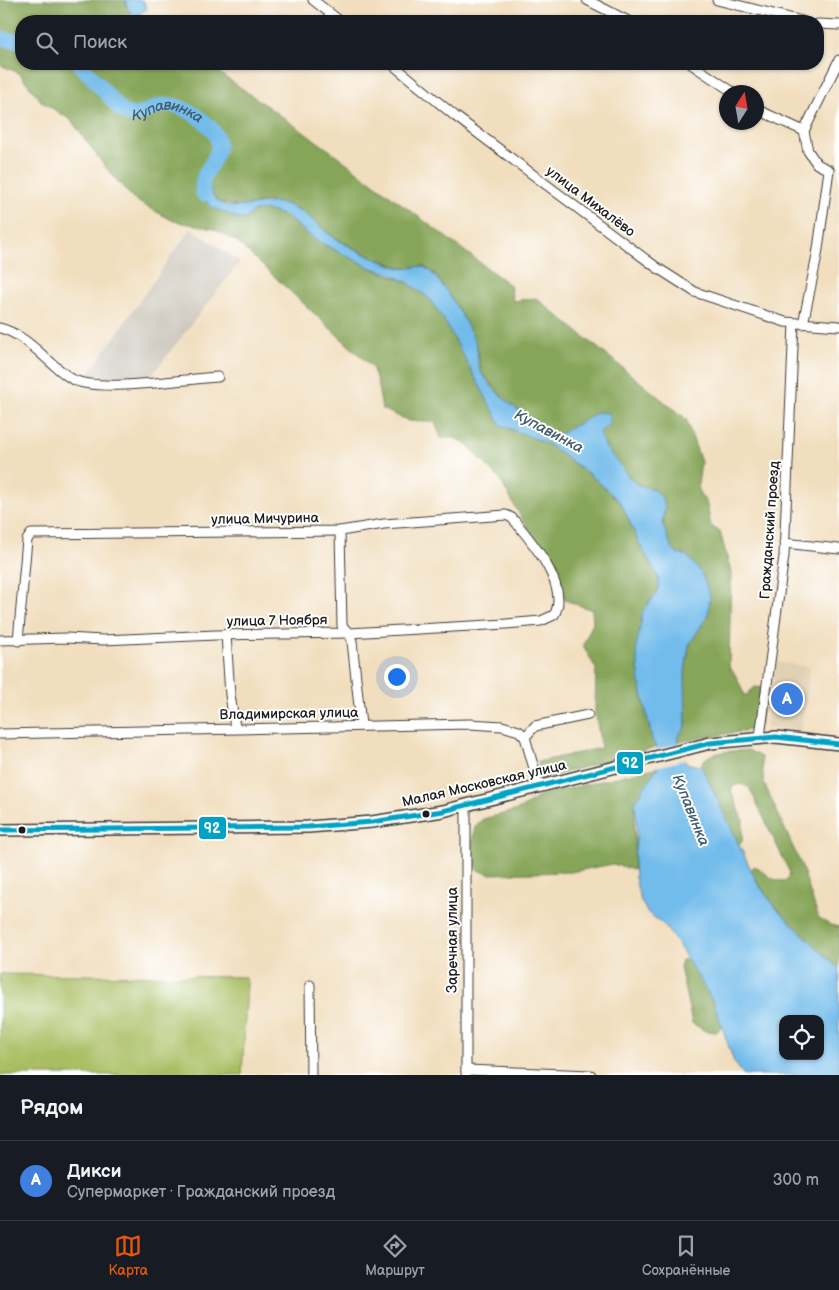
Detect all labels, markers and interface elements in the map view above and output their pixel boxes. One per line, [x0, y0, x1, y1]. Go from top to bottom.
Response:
search box [15, 15, 824, 70]
icon: search [33, 29, 61, 57]
text: Поиск [73, 31, 127, 54]
north arrow [719, 85, 764, 130]
water label: Купавинка [131, 96, 207, 128]
street label: улица Михалёво [543, 162, 638, 240]
water label: Купавинка [511, 405, 587, 458]
street label: Гражданский проезд [756, 460, 783, 600]
street label: улица Мичурина [211, 509, 320, 528]
street label: улица 7 Ноября [226, 611, 328, 630]
your location [384, 664, 410, 690]
pin: A [771, 680, 803, 718]
street label: Владимирская улица [219, 704, 359, 723]
line badge: 92 [616, 751, 644, 775]
text: 92 [622, 755, 639, 772]
street label: Малая Московская улица [400, 756, 569, 811]
water label: Купавинка [668, 772, 714, 849]
unlabelled marker [421, 809, 431, 819]
line badge: 92 [198, 816, 227, 840]
text: 92 [204, 820, 221, 837]
unlabelled marker [17, 825, 27, 835]
street label: Заречная улица [444, 886, 461, 993]
map controls [779, 1015, 824, 1060]
button: locate [779, 1015, 824, 1060]
text: Рядом [20, 1095, 83, 1120]
text: Дикси [67, 1160, 121, 1183]
text: A [31, 1171, 41, 1190]
text: 300 m [773, 1171, 819, 1190]
text: Супермаркет · Гражданский проезд [67, 1183, 335, 1202]
tab: Карта [109, 1232, 148, 1279]
tab: Маршрут [365, 1232, 425, 1279]
tab: Сохранённые [642, 1232, 730, 1279]

